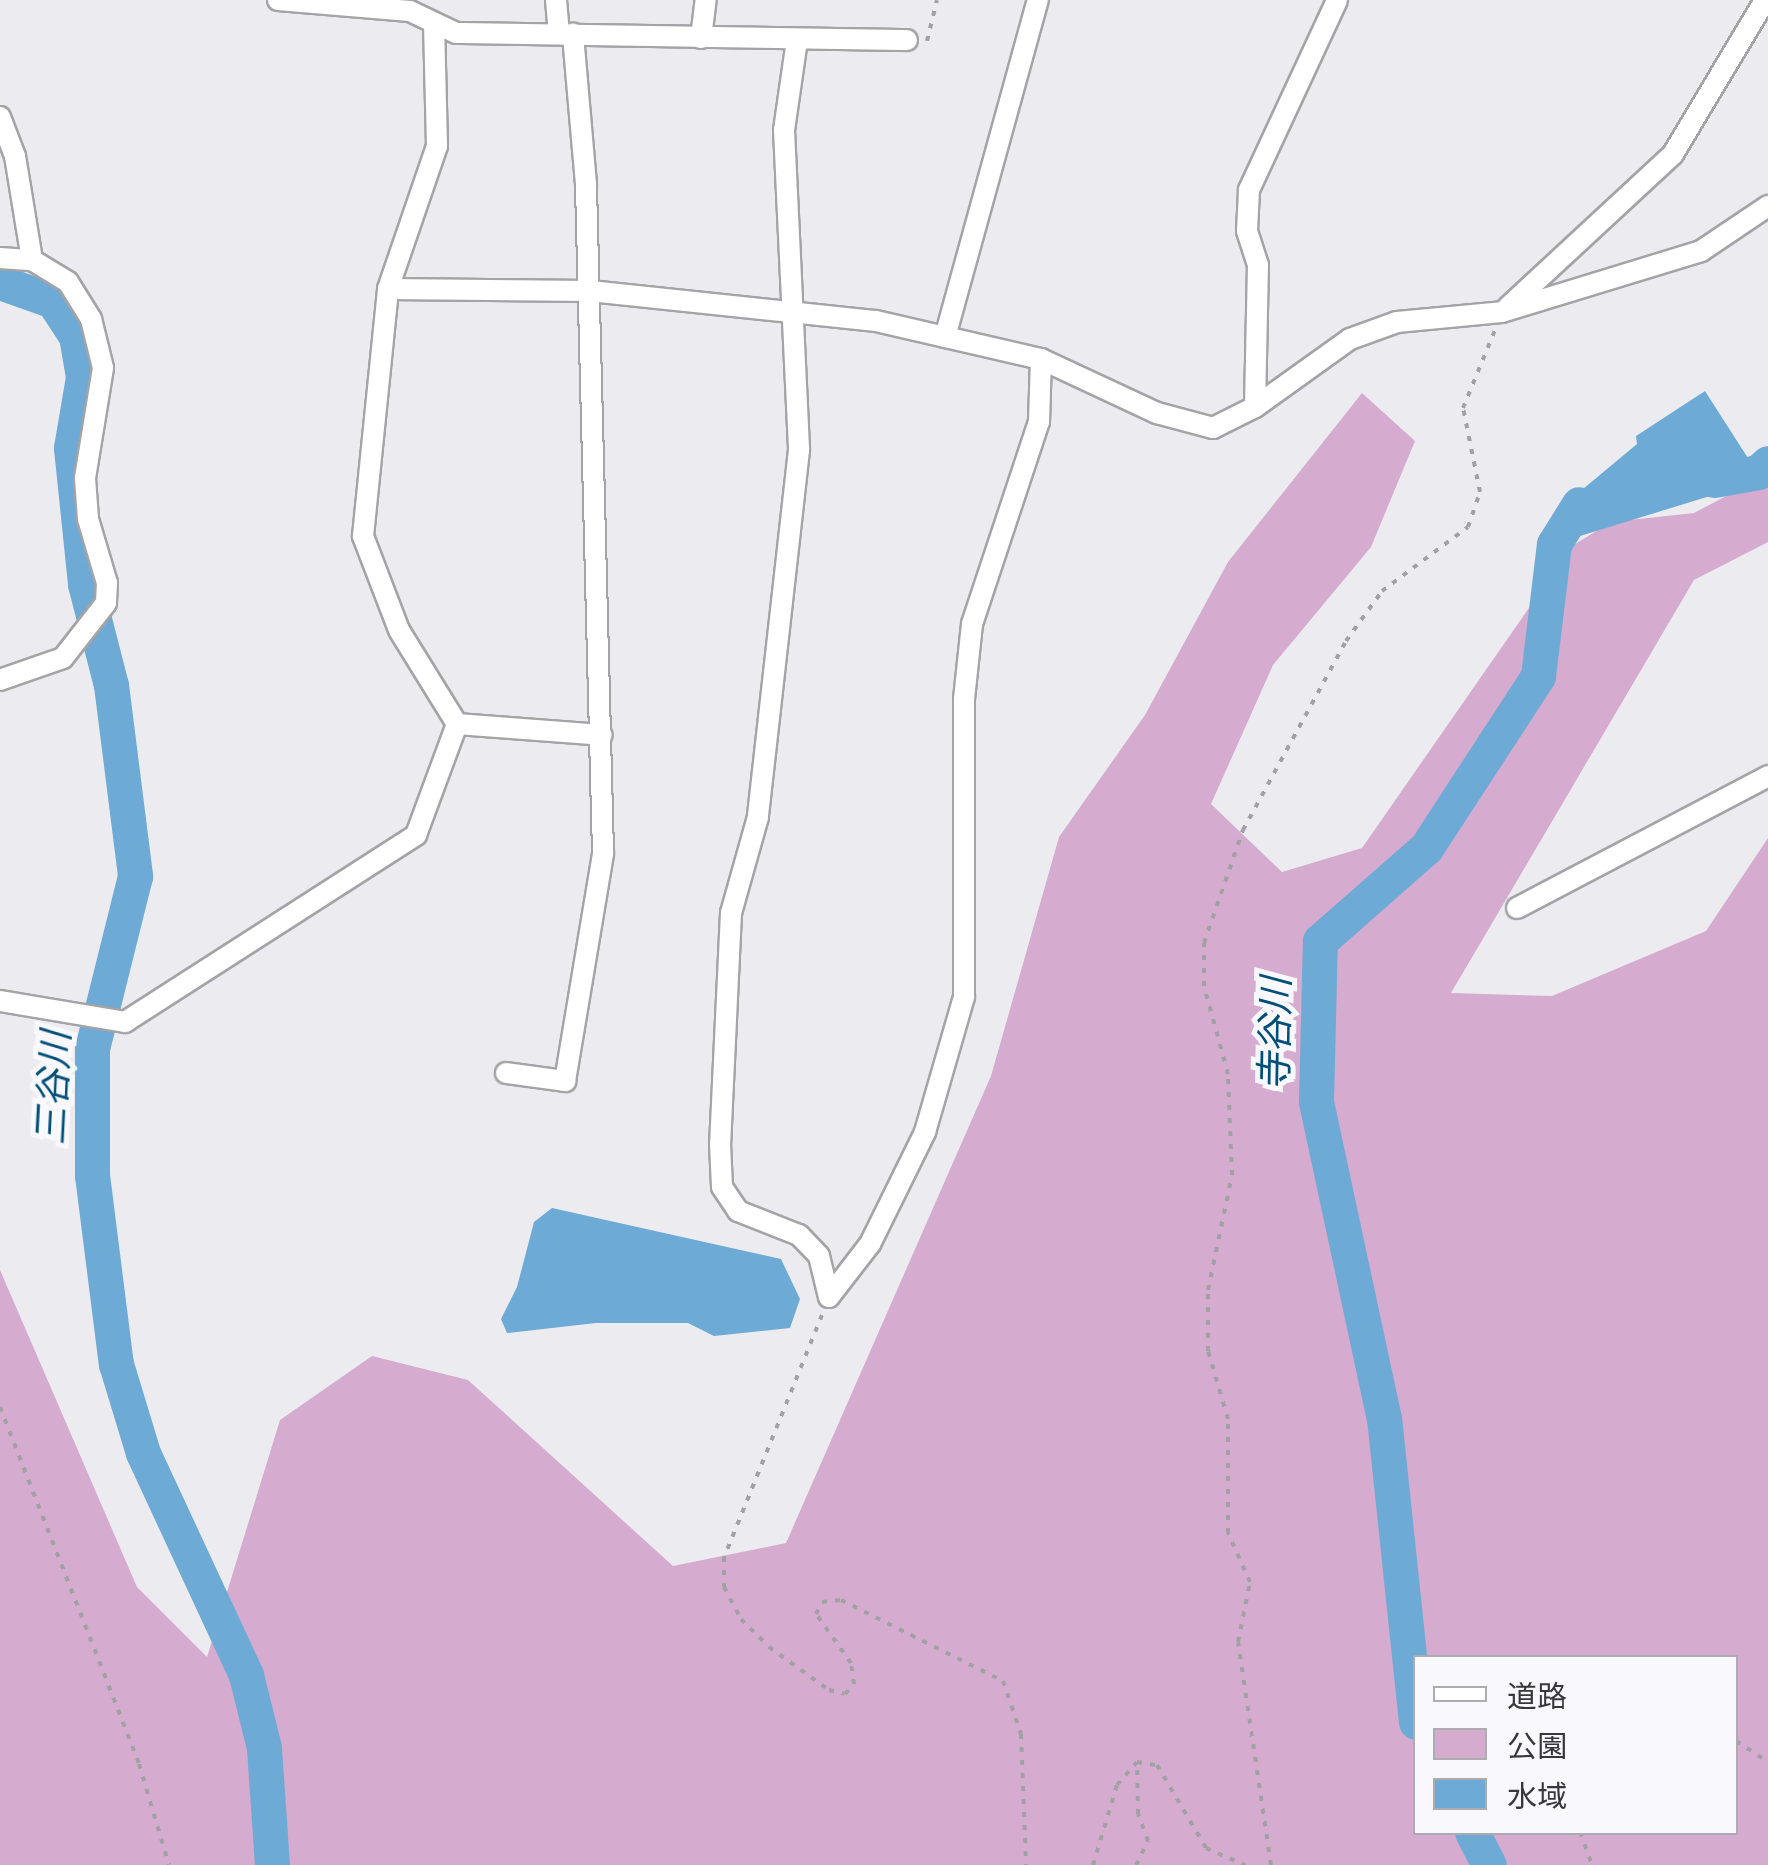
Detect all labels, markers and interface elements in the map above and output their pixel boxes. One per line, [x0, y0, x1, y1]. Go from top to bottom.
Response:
water label: 寺谷川 [1252, 977, 1300, 1091]
water label: 三谷川 [28, 1030, 80, 1146]
legend [1413, 1655, 1738, 1835]
text: 道路 [1507, 1680, 1567, 1713]
text: 公園 [1507, 1730, 1567, 1763]
text: 水域 [1507, 1780, 1567, 1813]

